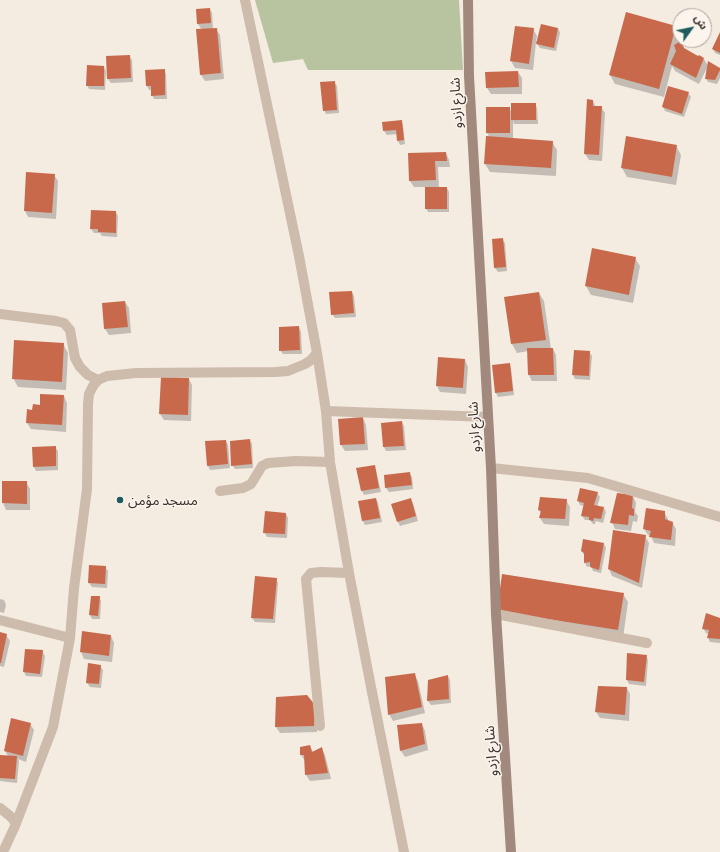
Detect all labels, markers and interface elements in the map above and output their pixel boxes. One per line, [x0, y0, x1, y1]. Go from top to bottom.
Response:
north arrow [672, 8, 712, 48]
text: ش [692, 12, 711, 32]
street label: شارع ازدو [446, 77, 466, 129]
street label: شارع ازدو [464, 401, 484, 453]
place label: مسجد مؤمن [128, 492, 198, 508]
marker: مسجد مؤمن [115, 495, 125, 505]
street label: شارع ازدو [481, 725, 501, 777]

